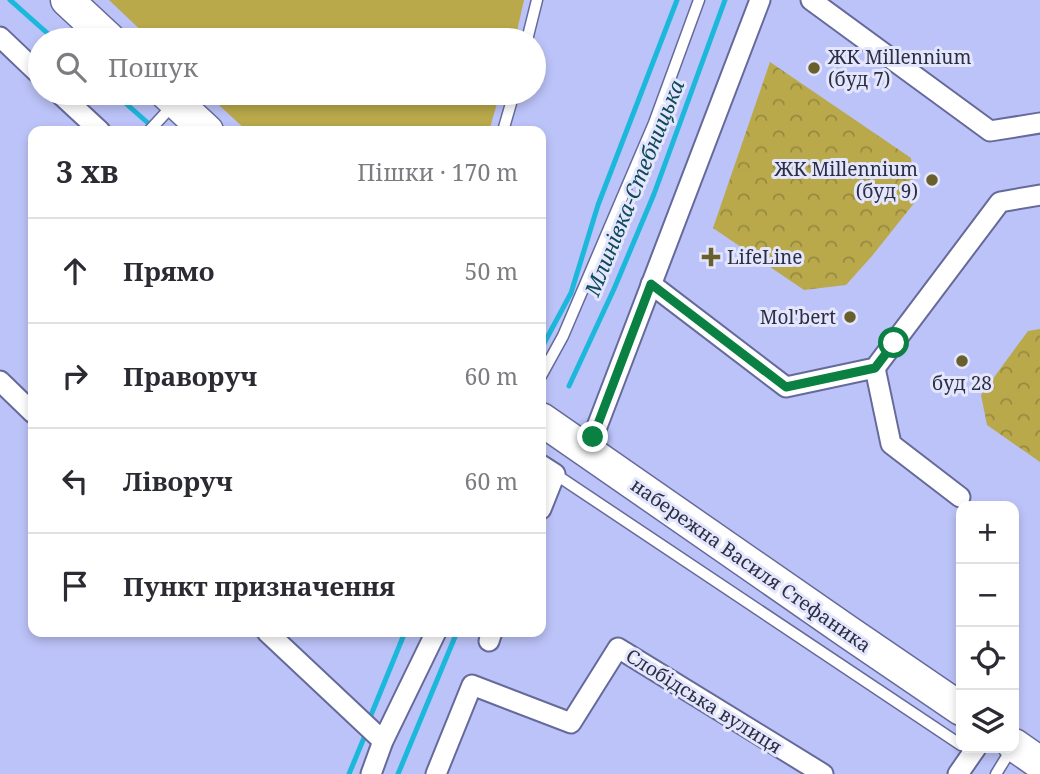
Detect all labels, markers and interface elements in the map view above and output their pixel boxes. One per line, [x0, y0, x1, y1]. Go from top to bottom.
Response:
search box [28, 28, 546, 105]
place label: ЖК Millennium (буд 7) [827, 44, 971, 92]
icon: search [52, 48, 90, 86]
text: Пошук [108, 49, 198, 85]
marker: ЖК Millennium (буд 7) [806, 60, 822, 76]
water label: Млинівка-Стебницька [577, 75, 690, 301]
text: 3 хв [56, 151, 118, 192]
text: Пішки · 170 m [357, 156, 518, 188]
place label: ЖК Millennium (буд 9) [774, 156, 918, 204]
marker: ЖК Millennium (буд 9) [924, 172, 940, 188]
place label: LifeLine [727, 244, 802, 270]
marker: LifeLine [701, 247, 721, 267]
icon: ahead [56, 252, 94, 290]
text: Прямо [123, 253, 214, 289]
text: 50 m [465, 255, 518, 287]
place label: Mol'bert [760, 304, 836, 330]
marker: Mol'bert [842, 309, 858, 325]
route start [878, 327, 909, 358]
marker: буд 28 [954, 353, 970, 369]
icon: right [56, 357, 94, 395]
text: Праворуч [123, 358, 257, 394]
text: 60 m [465, 360, 518, 392]
place label: буд 28 [932, 370, 992, 396]
route end [577, 421, 608, 452]
icon: left [56, 462, 94, 500]
text: Ліворуч [123, 463, 233, 499]
text: 60 m [465, 465, 518, 497]
street label: набережна Василя Стефаника [626, 472, 876, 658]
map controls [956, 501, 1019, 753]
button: + [956, 501, 1019, 564]
button: − [956, 564, 1019, 627]
icon: arrive [56, 567, 94, 605]
text: Пункт призначення [123, 568, 395, 604]
button: locate [956, 627, 1019, 690]
street label: Слобідська вулиця [621, 642, 787, 760]
button: layers [956, 690, 1019, 753]

